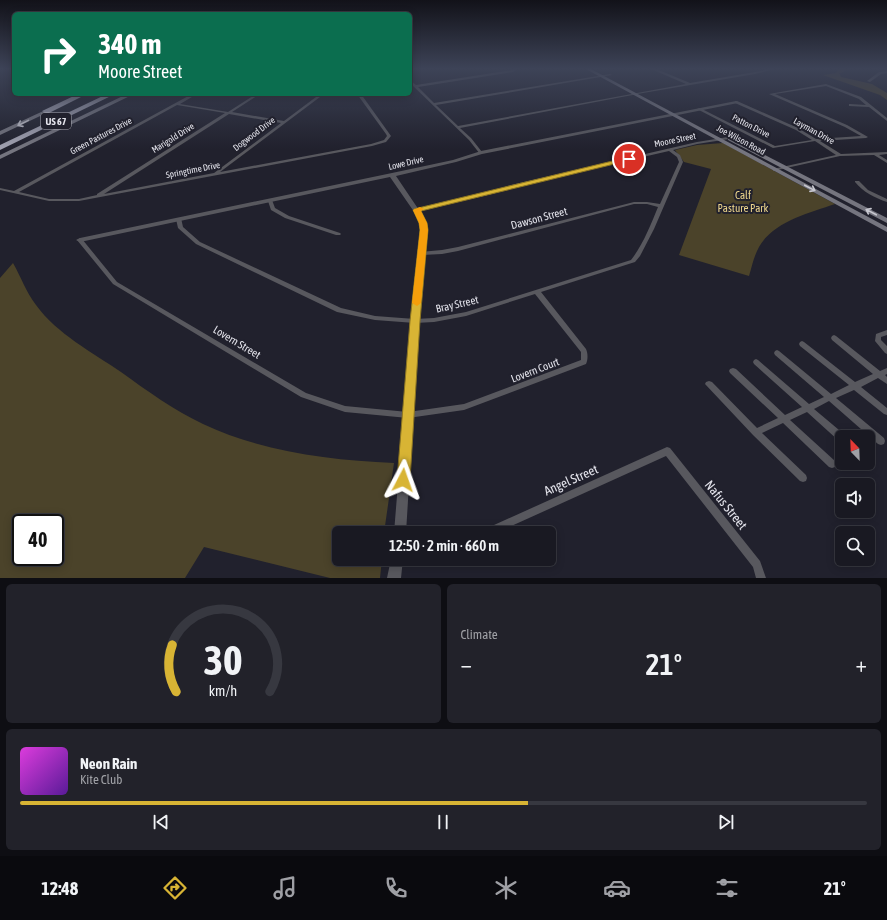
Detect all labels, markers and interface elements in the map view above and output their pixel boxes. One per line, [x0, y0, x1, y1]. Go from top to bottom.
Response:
icon: right [32, 28, 84, 80]
text: 340 m [98, 28, 161, 60]
text: Moore Street [98, 61, 182, 82]
street label: Patton Drive [731, 112, 771, 140]
road number: US 67 [41, 113, 71, 129]
street label: Dogwood Drive [231, 115, 277, 153]
street label: Green Pastures Drive [68, 116, 134, 156]
street label: Layman Drive [792, 116, 836, 146]
one-way arrow [17, 120, 29, 127]
street label: Marigold Drive [150, 121, 196, 155]
street label: Joe Wilson Road [715, 123, 767, 157]
street label: Moore Street [653, 131, 697, 149]
pin [612, 142, 646, 176]
icon: arrive [618, 148, 640, 170]
street label: Lowe Drive [387, 154, 425, 172]
street label: Springtime Drive [165, 160, 221, 180]
one-way arrow [803, 185, 815, 193]
park label: Calf Pasture Park [718, 189, 769, 214]
street label: Dawson Street [509, 205, 569, 231]
one-way arrow [866, 208, 878, 216]
street label: Bray Street [434, 293, 480, 315]
street label: Lovern Street [211, 323, 263, 361]
street label: Lovern Court [509, 355, 561, 385]
north arrow [835, 430, 875, 470]
map controls [835, 430, 875, 566]
position arrow [382, 459, 424, 501]
street label: Angel Street [542, 461, 601, 499]
street label: Nafus Street [702, 478, 750, 533]
button: sound [835, 478, 875, 518]
speed limit sign: 40 [12, 514, 64, 566]
button: search [835, 526, 875, 566]
text: 12:50 · 2 min · 660 m [389, 537, 499, 554]
text: Climate [461, 627, 498, 642]
text: 30 [204, 635, 243, 683]
text: 21° [646, 647, 682, 681]
text: − [461, 651, 472, 677]
text: + [856, 651, 867, 677]
text: km/h [209, 682, 237, 698]
text: Neon Rain [80, 755, 137, 772]
text: Kite Club [80, 772, 122, 787]
icon: previous [150, 811, 172, 833]
icon: pause [432, 811, 454, 833]
icon: next [715, 811, 737, 833]
icon: directions [161, 874, 189, 902]
icon: music [271, 874, 299, 902]
icon: phone [382, 874, 410, 902]
icon: climate [492, 874, 520, 902]
icon: car [603, 874, 631, 902]
icon: filters [713, 874, 741, 902]
text: 12:48 [41, 878, 78, 899]
text: 21° [824, 878, 846, 899]

